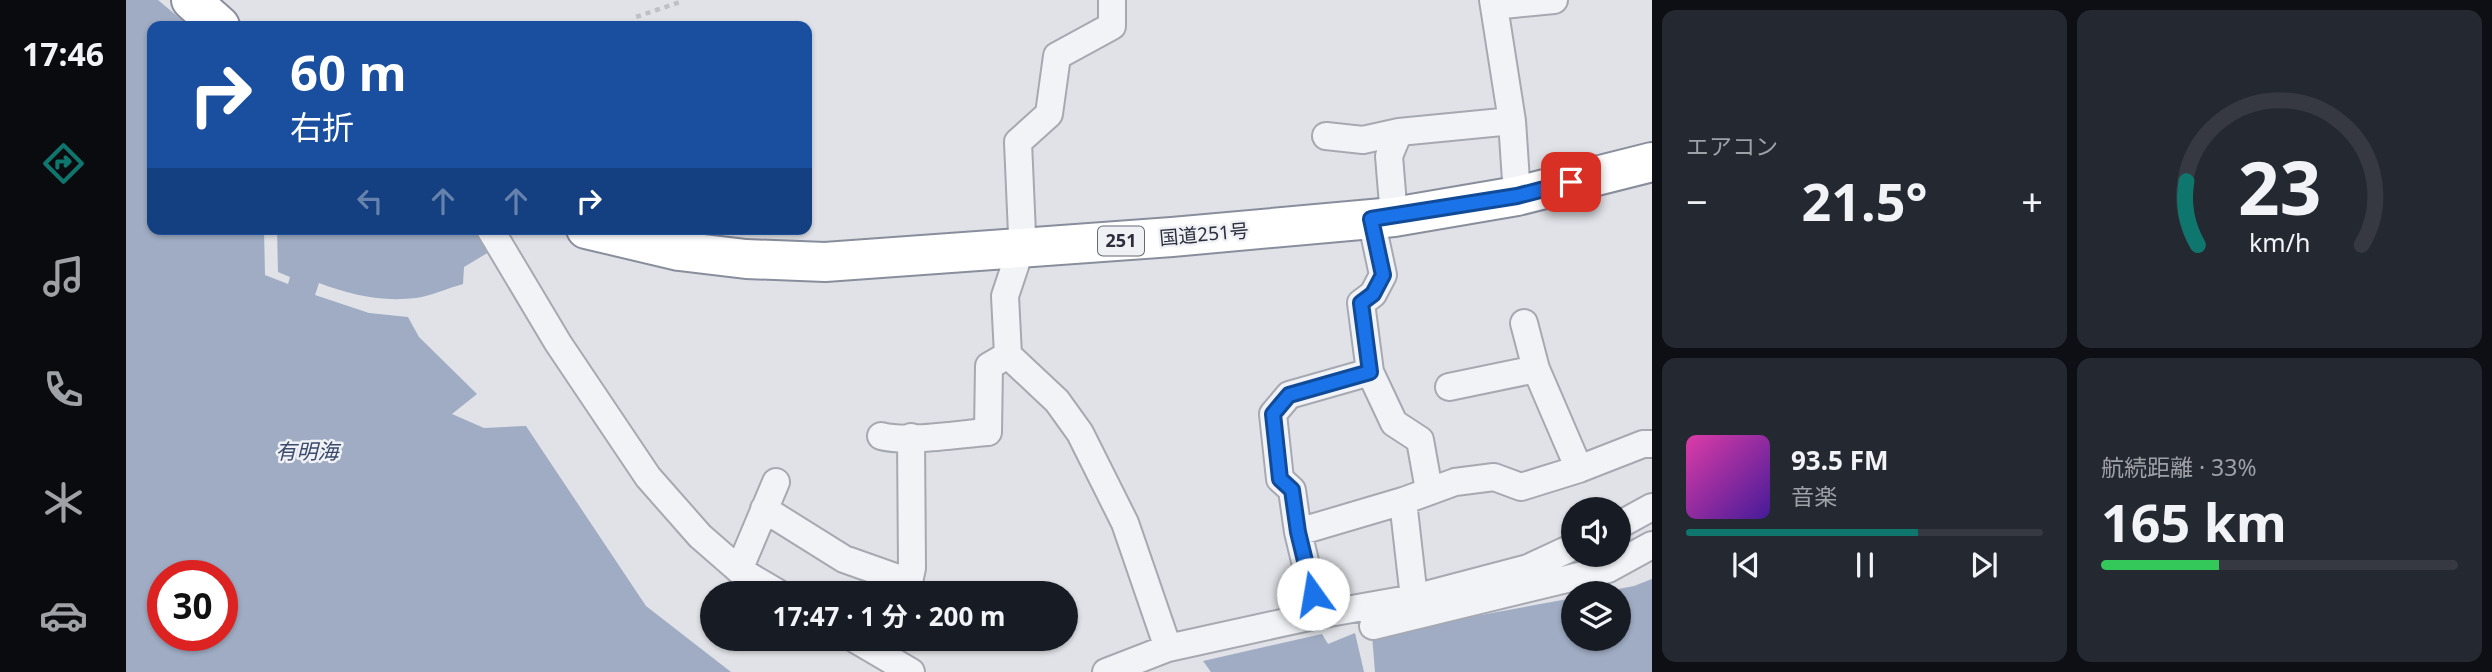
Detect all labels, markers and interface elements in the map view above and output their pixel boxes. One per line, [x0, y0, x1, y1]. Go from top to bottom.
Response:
text: 17:46 [22, 32, 104, 75]
text: 60 m [290, 39, 407, 105]
icon: right [175, 49, 266, 140]
text: 右折 [290, 105, 354, 148]
text: エアコン [1686, 130, 1778, 162]
text: 23 [2238, 137, 2321, 236]
icon: directions [39, 139, 88, 188]
pin [1541, 152, 1601, 212]
icon: arrive [1552, 163, 1590, 201]
text: 21.5° [1802, 165, 1927, 236]
text: − [1686, 175, 1708, 227]
text: + [2021, 175, 2043, 227]
icon: left [351, 182, 389, 220]
icon: ahead [424, 182, 462, 220]
icon: ahead [497, 182, 535, 220]
icon: right [570, 182, 608, 220]
street label: 国道251号 [1158, 217, 1250, 251]
text: km/h [2249, 225, 2310, 259]
road number: 251 [1098, 227, 1144, 256]
icon: music [39, 252, 88, 301]
icon: phone [39, 365, 88, 414]
water label: 有明海 [276, 437, 341, 465]
text: 93.5 FM [1791, 442, 1888, 478]
text: 航続距離 · 33% [2101, 451, 2257, 483]
icon: climate [39, 478, 88, 527]
text: 音楽 [1791, 480, 1837, 512]
text: 165 km [2101, 486, 2287, 557]
map controls [1561, 497, 1631, 651]
button: sound [1561, 497, 1631, 567]
icon: previous [1727, 546, 1765, 584]
icon: pause [1846, 546, 1884, 584]
icon: next [1965, 546, 2003, 584]
position arrow [1276, 557, 1350, 631]
speed limit sign: 30 [147, 560, 238, 651]
button: layers [1561, 581, 1631, 651]
icon: car [39, 591, 88, 640]
text: 17:47 · 1 分 · 200 m [773, 598, 1005, 634]

